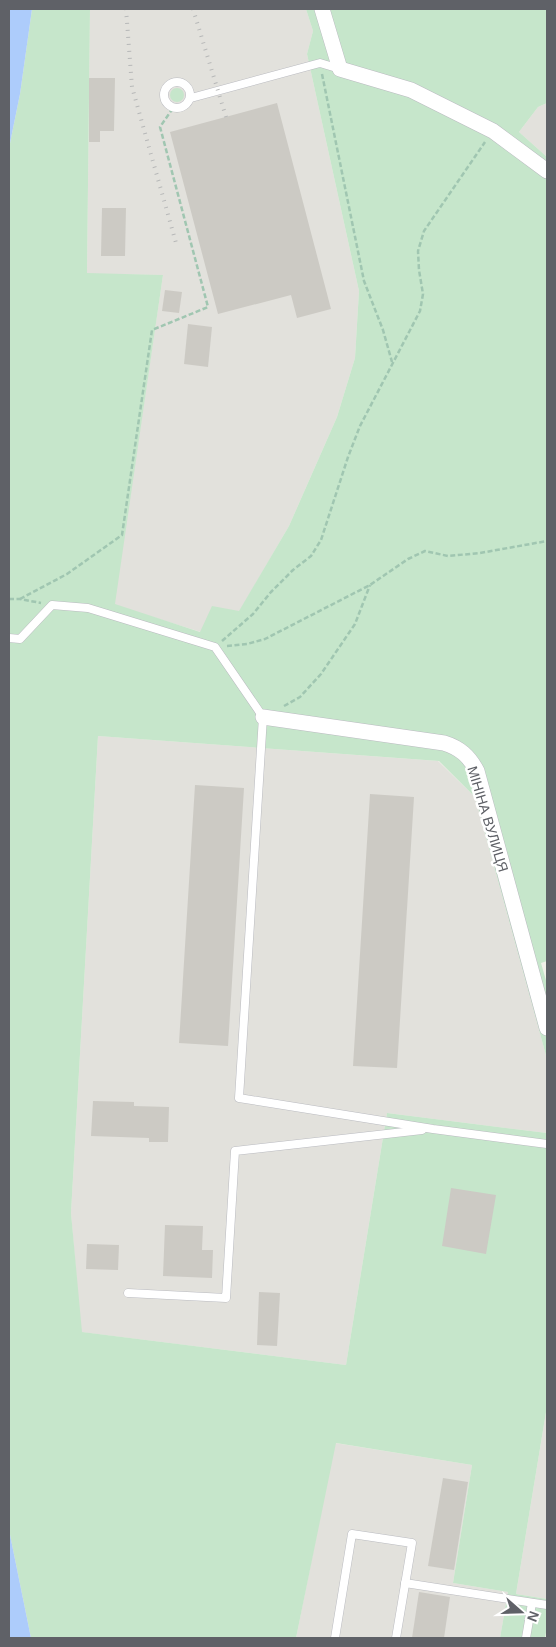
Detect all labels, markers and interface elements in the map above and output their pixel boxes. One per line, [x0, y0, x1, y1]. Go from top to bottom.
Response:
street label: МІНІНА ВУЛИЦЯ [464, 764, 512, 874]
north arrow [496, 1587, 546, 1637]
text: N [524, 1609, 542, 1624]

